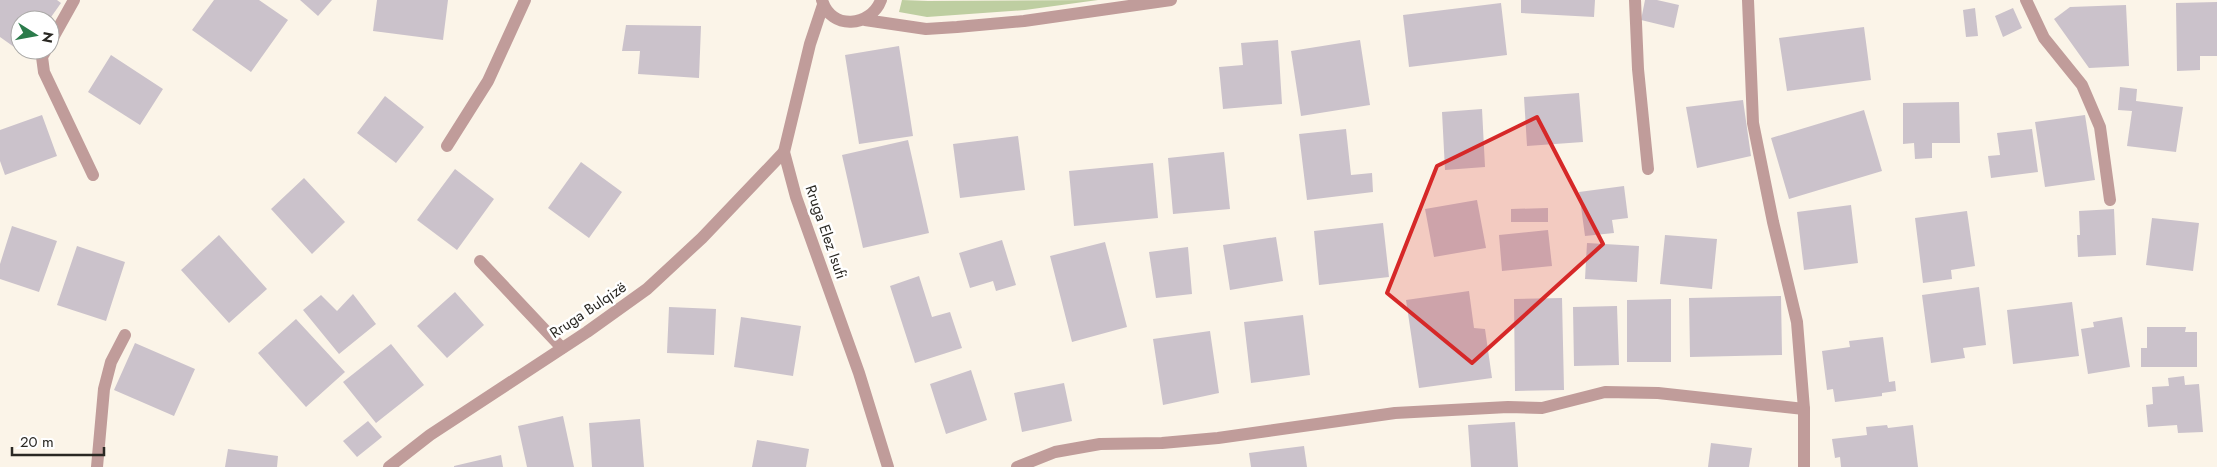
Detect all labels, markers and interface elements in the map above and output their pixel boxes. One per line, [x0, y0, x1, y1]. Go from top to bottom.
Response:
north arrow [10, 10, 60, 60]
text: N [37, 30, 59, 45]
street label: Rruga Elez Isufi [800, 182, 852, 282]
street label: Rruga Bulqizë [545, 276, 631, 344]
scale bar [12, 424, 105, 456]
text: 20 m [20, 431, 54, 453]

